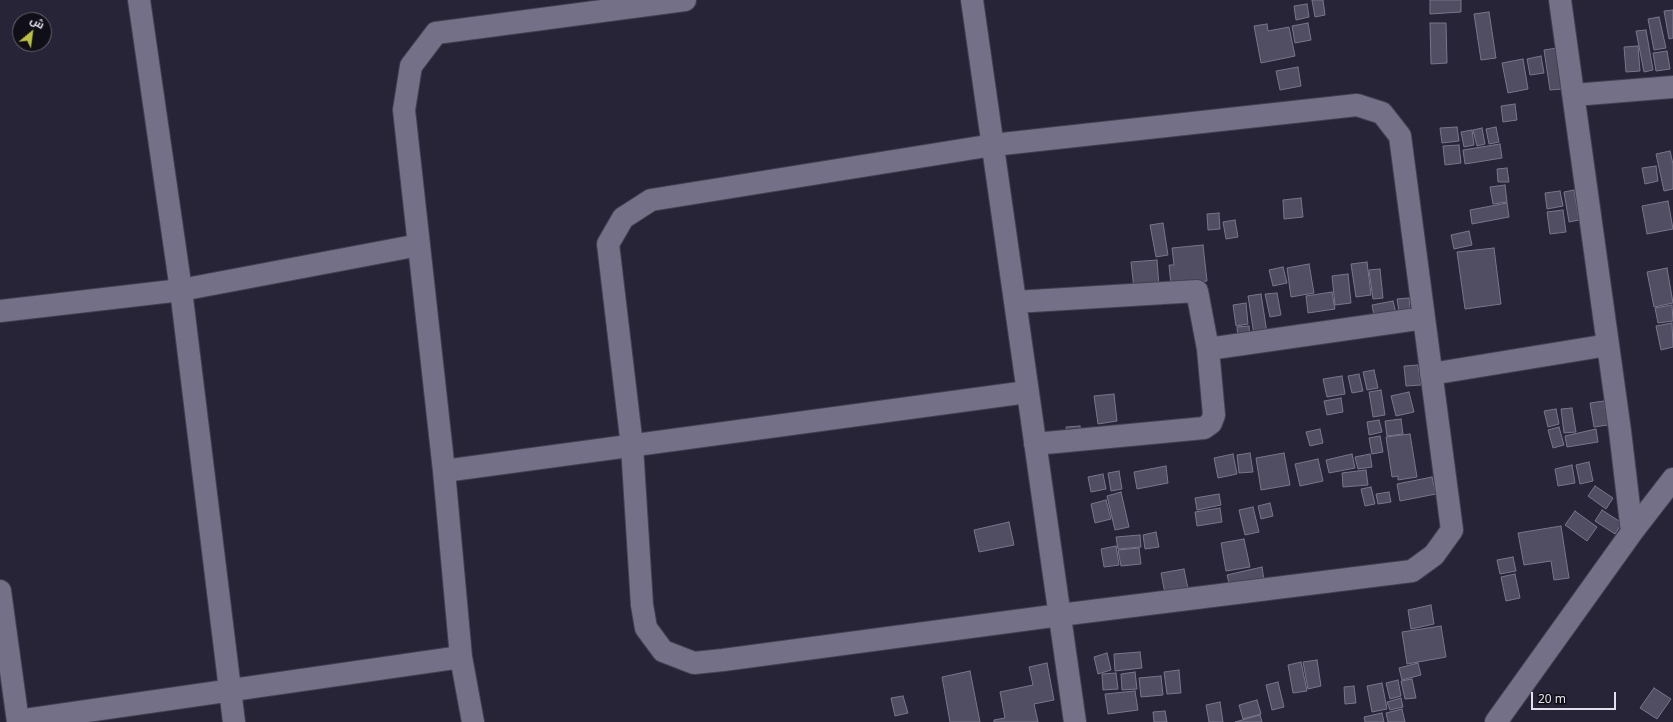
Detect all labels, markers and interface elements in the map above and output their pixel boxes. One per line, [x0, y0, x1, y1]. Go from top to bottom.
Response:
north arrow [12, 12, 52, 52]
text: ش [28, 12, 47, 32]
scale bar [1533, 684, 1618, 710]
text: 20 m [1538, 690, 1566, 707]

